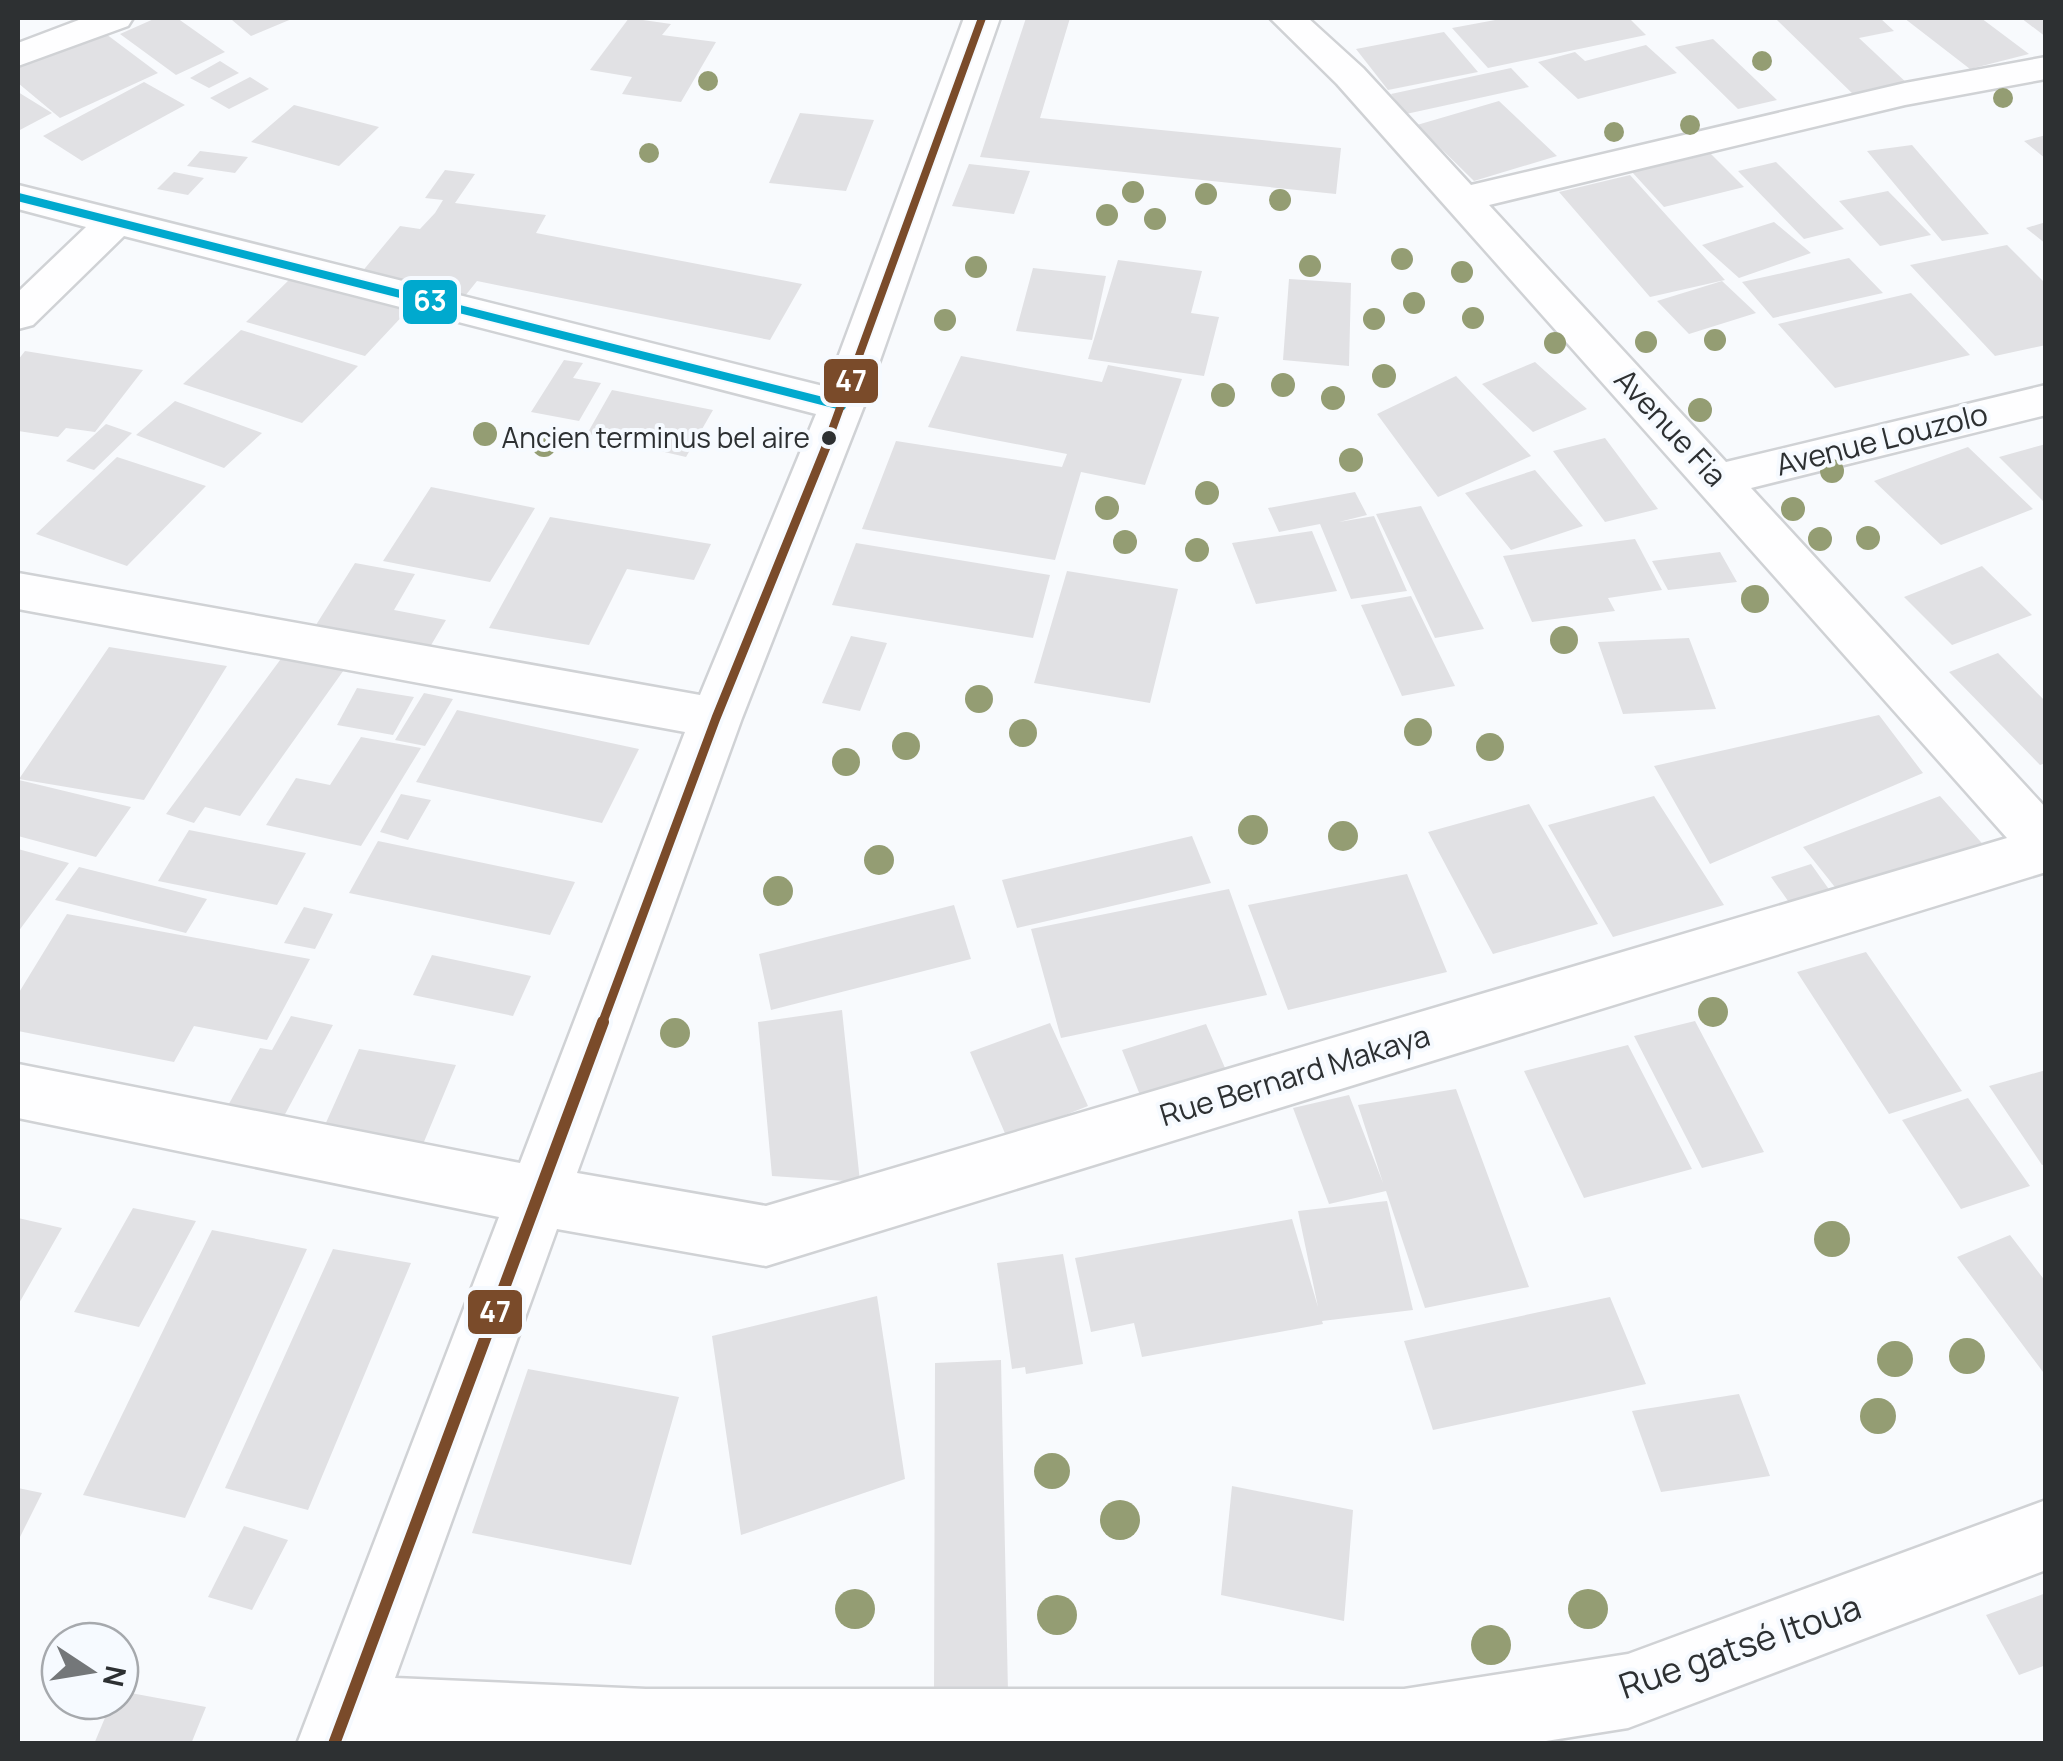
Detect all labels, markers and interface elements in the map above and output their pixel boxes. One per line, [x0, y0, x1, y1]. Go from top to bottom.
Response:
line badge: 63 [401, 278, 459, 326]
text: 63 [413, 281, 447, 319]
line badge: 47 [822, 357, 880, 405]
street label: Avenue Fia [1606, 359, 1736, 495]
text: 47 [835, 361, 867, 399]
street label: Avenue Louzolo [1772, 392, 1992, 485]
place label: Ancien terminus bel aire [502, 418, 810, 456]
marker: Ancien terminus bel aire [819, 428, 839, 448]
street label: Rue Bernard Makaya [1155, 1014, 1435, 1135]
line badge: 47 [466, 1288, 524, 1336]
text: 47 [479, 1292, 511, 1330]
street label: Rue gatsé Itoua [1612, 1582, 1867, 1710]
north arrow [40, 1621, 140, 1721]
text: N [95, 1663, 136, 1690]

